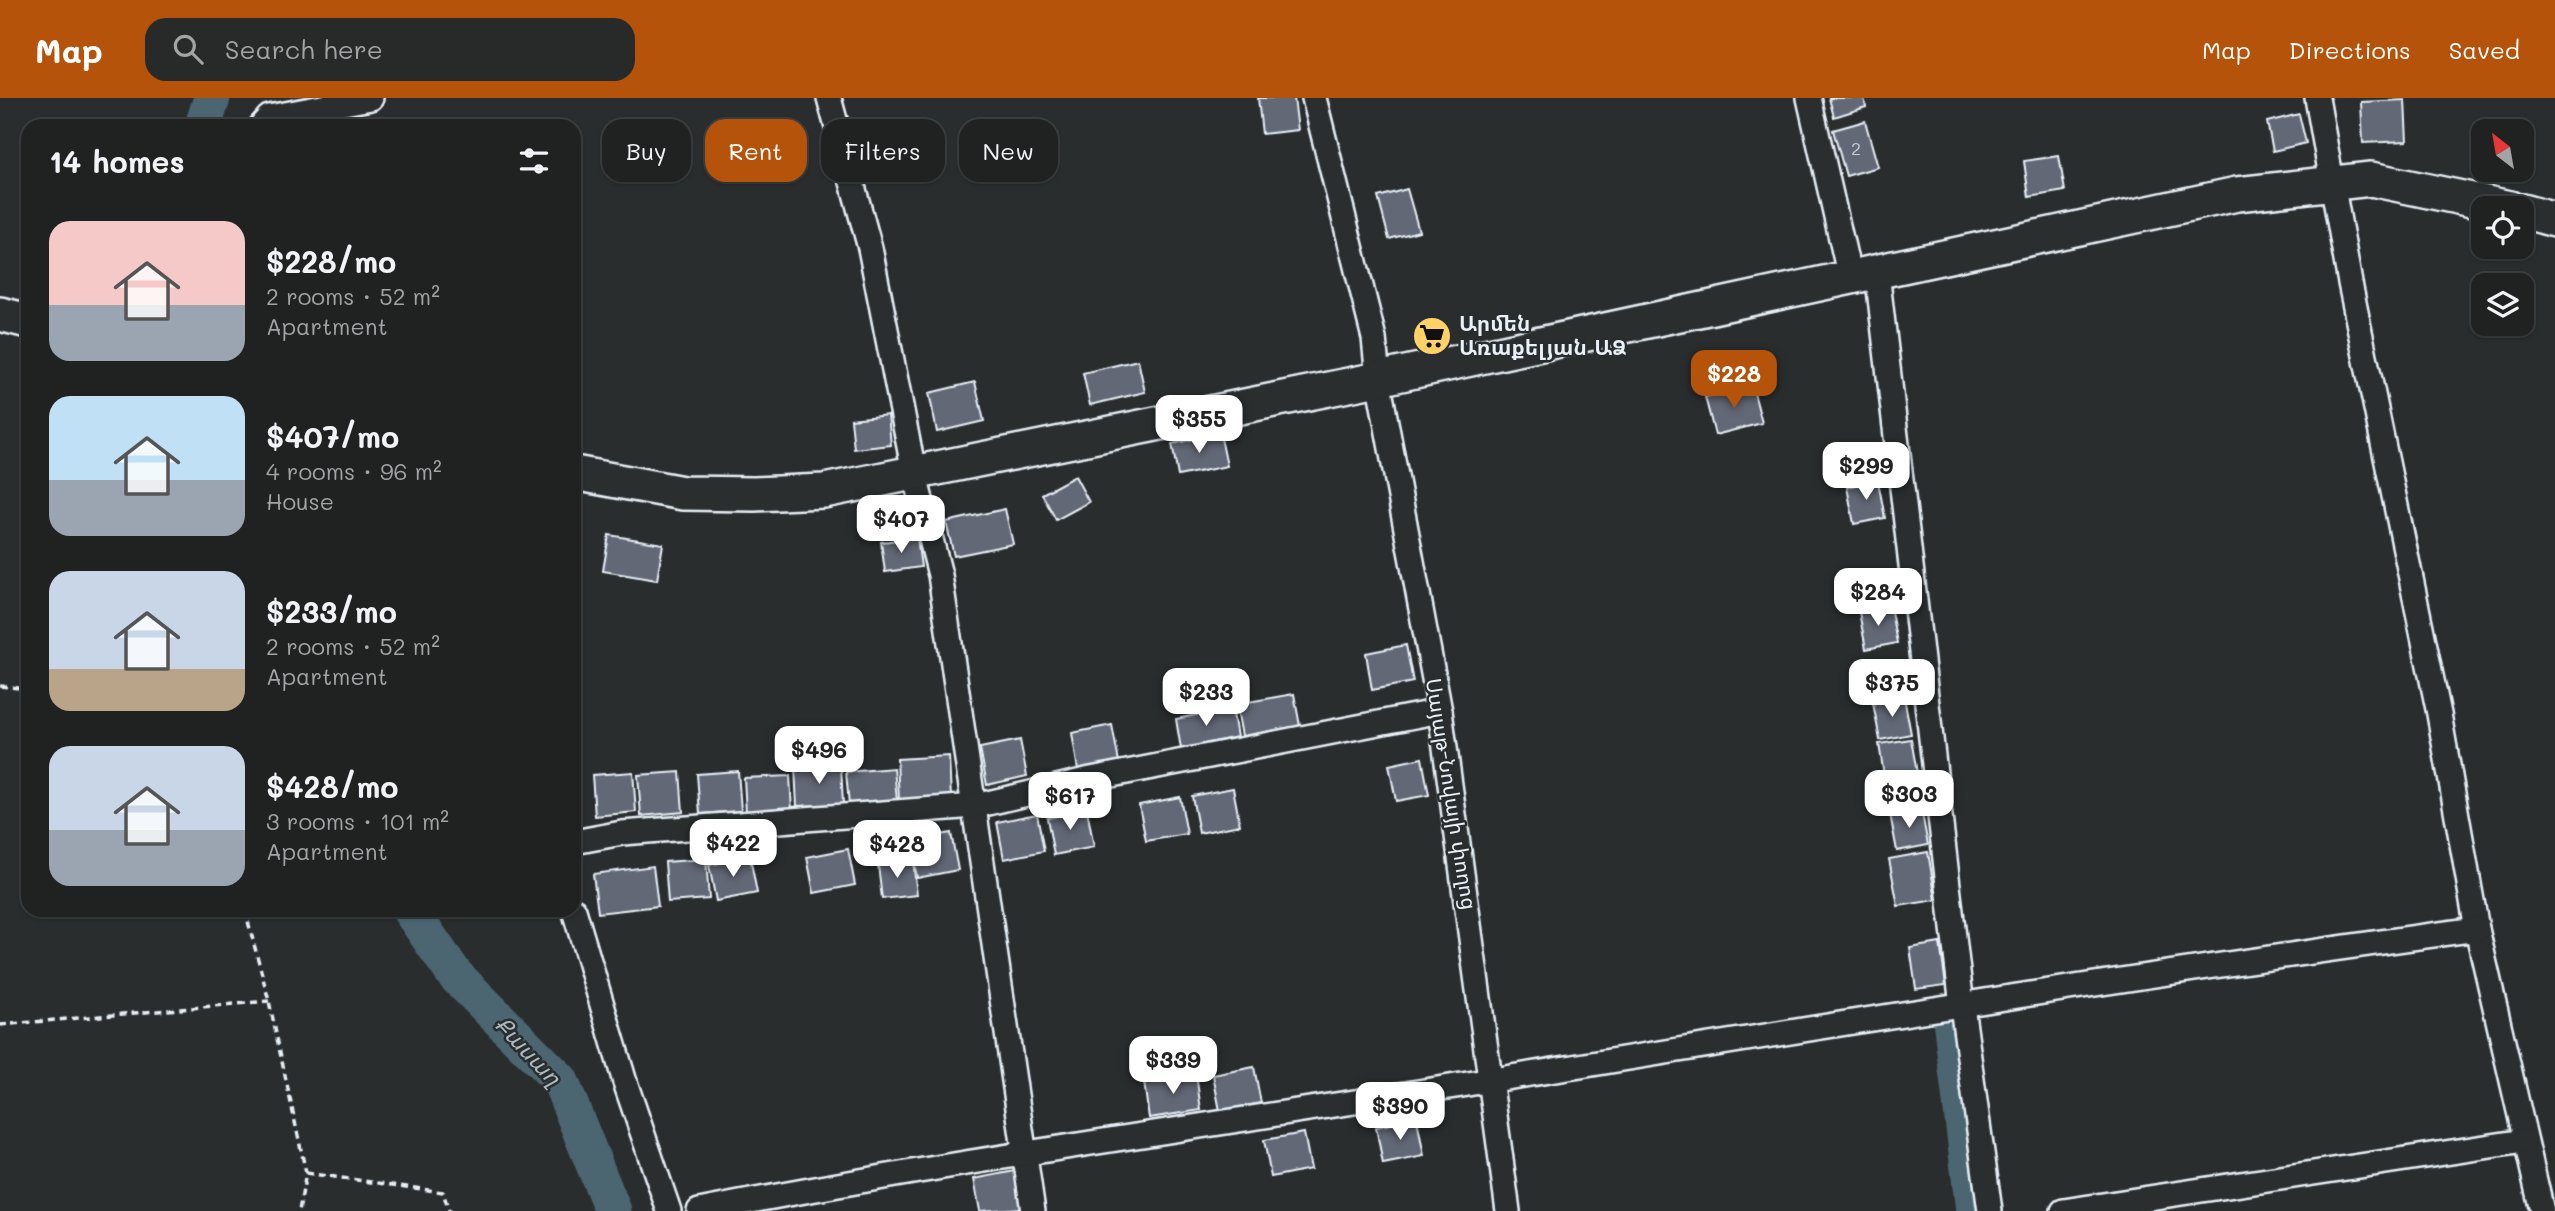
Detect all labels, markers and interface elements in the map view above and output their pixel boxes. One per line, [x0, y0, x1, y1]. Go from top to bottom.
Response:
search box [145, 18, 635, 81]
text: Map [35, 28, 103, 71]
icon: search [169, 30, 207, 68]
text: Search here [225, 32, 383, 66]
text: Map [2202, 34, 2251, 65]
text: Directions [2289, 34, 2411, 65]
text: Saved [2449, 34, 2520, 65]
chip: Buy [602, 119, 691, 182]
chip: Rent [705, 119, 807, 182]
chip: Filters [821, 119, 945, 182]
chip: New [959, 119, 1058, 182]
north arrow [2471, 119, 2534, 182]
map controls [2471, 119, 2534, 336]
house number: 2 [1851, 136, 1861, 160]
text: 14 homes [49, 141, 185, 181]
icon: filters [515, 142, 553, 180]
button: locate [2471, 196, 2534, 259]
text: $228/mo [266, 241, 396, 281]
icon: home [105, 249, 189, 333]
button: layers [2471, 273, 2534, 336]
text: 2 rooms · 52 m² [266, 281, 440, 311]
place label: Արմեն Առաքելյան ԱՁ [1459, 309, 1626, 360]
text: Apartment [266, 311, 388, 341]
supermarket icon: Արմեն Առաքելյան ԱՁ [1411, 315, 1453, 357]
pin: $228 [1693, 350, 1775, 410]
text: $228 [1707, 358, 1761, 388]
pin: $355 [1158, 396, 1240, 455]
text: $355 [1172, 403, 1226, 433]
text: $407/mo [266, 416, 399, 456]
icon: home [105, 424, 189, 508]
pin: $299 [1825, 442, 1907, 502]
text: $299 [1839, 450, 1893, 480]
text: 4 rooms · 96 m² [266, 456, 442, 486]
text: House [266, 486, 334, 516]
pin: $407 [860, 496, 942, 555]
text: $407 [873, 503, 929, 533]
pin: $284 [1837, 568, 1919, 628]
text: $284 [1850, 576, 1906, 606]
text: $233/mo [266, 591, 397, 631]
icon: home [105, 599, 189, 683]
text: 2 rooms · 52 m² [266, 631, 440, 661]
pin: $375 [1851, 660, 1933, 719]
text: Apartment [266, 661, 388, 691]
text: $375 [1865, 667, 1919, 697]
pin: $233 [1165, 668, 1247, 728]
text: $233 [1179, 676, 1233, 706]
street label: Սայաթ-Նովայի փողոց [1421, 676, 1484, 911]
pin: $496 [778, 726, 860, 786]
text: $496 [791, 734, 847, 764]
text: $428/mo [266, 766, 398, 806]
pin: $303 [1868, 770, 1950, 830]
pin: $617 [1029, 772, 1111, 832]
icon: home [105, 774, 189, 858]
text: $303 [1881, 778, 1937, 808]
text: $617 [1044, 780, 1096, 810]
text: 3 rooms · 101 m² [266, 806, 449, 836]
pin: $422 [692, 820, 774, 879]
pin: $428 [856, 820, 938, 880]
text: $422 [706, 827, 760, 857]
text: $428 [869, 828, 925, 858]
text: Apartment [266, 836, 388, 866]
water label: Քասաղ [489, 1009, 568, 1091]
pin: $339 [1132, 1037, 1214, 1096]
text: $339 [1145, 1044, 1201, 1074]
pin: $390 [1359, 1082, 1441, 1142]
text: $390 [1372, 1090, 1428, 1120]

